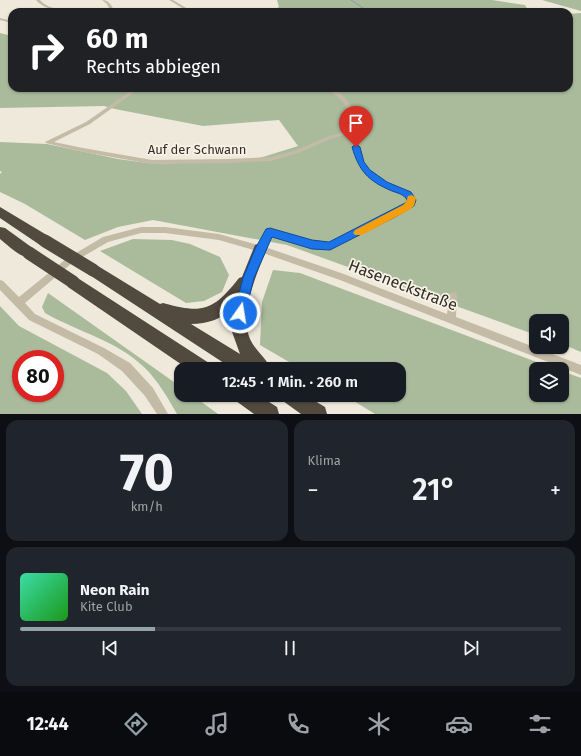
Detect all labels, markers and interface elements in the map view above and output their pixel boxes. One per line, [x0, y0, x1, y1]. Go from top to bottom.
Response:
text: 60 m [86, 22, 148, 55]
icon: right [20, 24, 72, 76]
text: Rechts abbiegen [86, 56, 221, 78]
pin [339, 106, 373, 147]
icon: arrive [345, 112, 367, 134]
street label: Auf der Schwann [148, 142, 246, 157]
street label: Haseneckstraße [346, 255, 460, 315]
position arrow [219, 292, 261, 334]
map controls [529, 314, 569, 402]
button: sound [529, 314, 569, 354]
speed limit sign: 80 [12, 350, 64, 402]
button: layers [529, 362, 569, 402]
text: 12:45 · 1 Min. · 260 m [222, 373, 358, 391]
text: 70 [120, 441, 174, 504]
text: Klima [308, 453, 341, 468]
text: 21° [412, 472, 456, 508]
text: − [308, 477, 319, 504]
text: + [550, 477, 561, 504]
text: km/h [131, 499, 163, 514]
text: Neon Rain [80, 581, 149, 599]
text: Kite Club [80, 599, 133, 614]
icon: previous [99, 637, 121, 659]
icon: pause [279, 637, 301, 659]
icon: next [460, 637, 482, 659]
icon: directions [122, 710, 150, 738]
icon: music [203, 710, 231, 738]
icon: phone [284, 710, 312, 738]
icon: climate [365, 710, 393, 738]
icon: car [445, 710, 473, 738]
icon: filters [526, 710, 554, 738]
text: 12:44 [26, 713, 69, 735]

